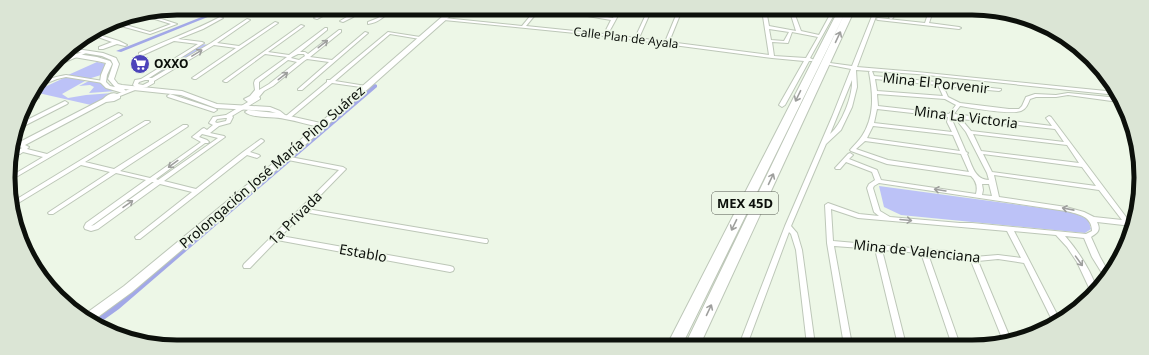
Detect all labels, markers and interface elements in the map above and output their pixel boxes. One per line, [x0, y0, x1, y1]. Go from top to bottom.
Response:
street label: Calle Plan de Ayala [573, 23, 680, 52]
one-way arrow [835, 31, 842, 43]
one-way arrow [318, 40, 329, 49]
one-way arrow [191, 49, 203, 57]
supermarket icon: OXXO [129, 53, 151, 75]
place label: OXXO [154, 55, 189, 72]
street label: Mina El Porvenir [882, 67, 991, 98]
one-way arrow [278, 71, 289, 80]
street label: Prolongación José María Pino Suárez [175, 81, 369, 252]
one-way arrow [794, 89, 801, 101]
street label: Mina La Victoria [913, 101, 1019, 132]
one-way arrow [168, 160, 179, 168]
one-way arrow [768, 174, 775, 186]
one-way arrow [934, 186, 947, 194]
street label: 1a Privada [264, 187, 326, 249]
road number: MEX 45D [712, 192, 778, 214]
one-way arrow [122, 200, 133, 208]
one-way arrow [1062, 205, 1075, 213]
one-way arrow [899, 217, 912, 224]
one-way arrow [730, 218, 737, 230]
street label: Mina de Valenciana [853, 234, 981, 267]
street label: Establo [338, 239, 388, 266]
one-way arrow [1074, 255, 1083, 266]
one-way arrow [706, 304, 713, 316]

